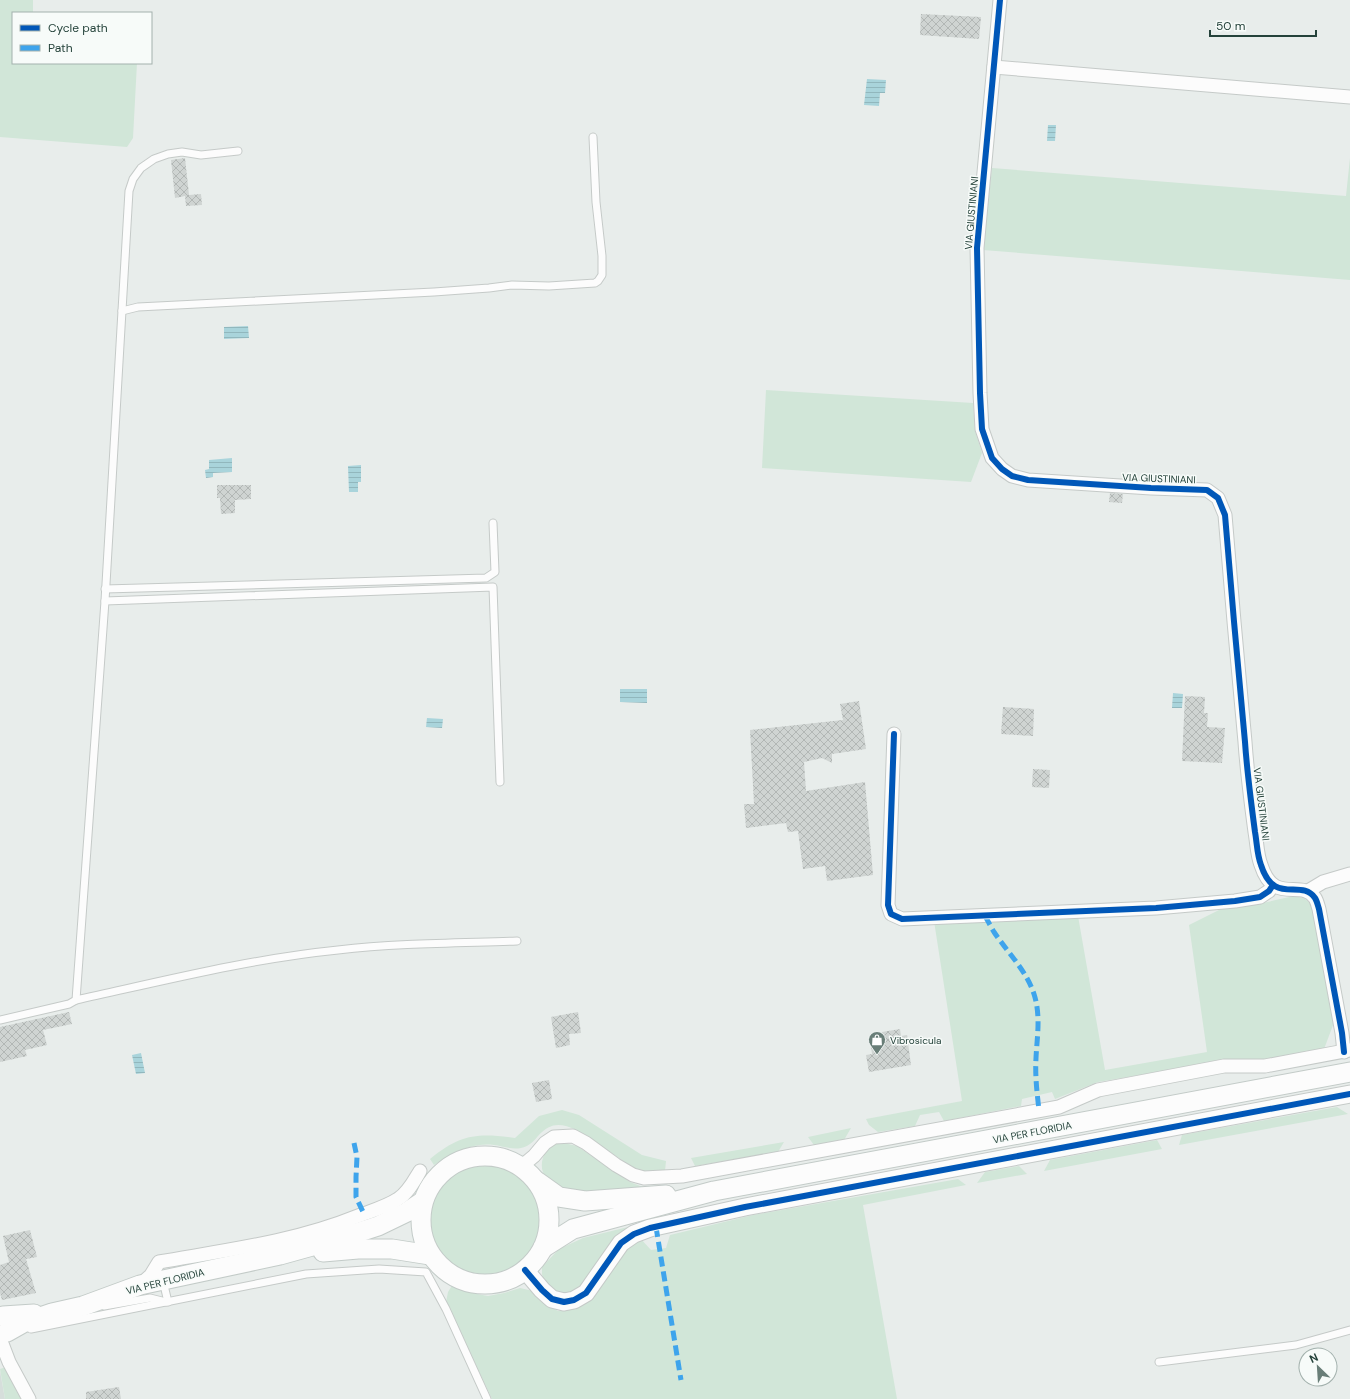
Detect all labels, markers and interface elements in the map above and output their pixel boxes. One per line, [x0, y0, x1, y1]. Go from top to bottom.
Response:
legend [12, 12, 152, 64]
scale bar [1210, 12, 1316, 38]
text: 50 m [1216, 18, 1245, 34]
text: Cycle path [48, 20, 108, 36]
text: Path [48, 40, 73, 56]
street label: VIA GIUSTINIANI [962, 176, 981, 250]
street label: VIA GIUSTINIANI [1122, 471, 1196, 486]
street label: VIA GIUSTINIANI [1251, 767, 1272, 841]
shop icon: Vibrosicula [867, 1030, 887, 1055]
place label: Vibrosicula [890, 1034, 941, 1047]
street label: VIA PER FLORIDIA [991, 1118, 1073, 1147]
street label: VIA PER FLORIDIA [125, 1265, 206, 1297]
north arrow [1298, 1347, 1338, 1387]
text: N [1307, 1350, 1320, 1366]

